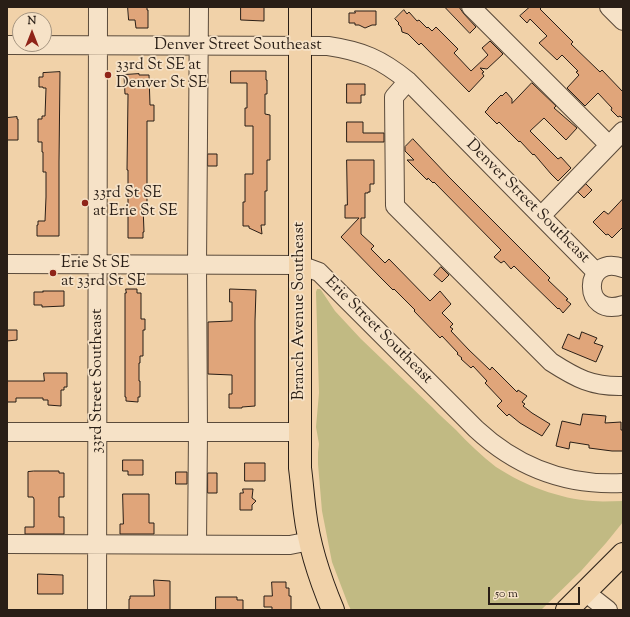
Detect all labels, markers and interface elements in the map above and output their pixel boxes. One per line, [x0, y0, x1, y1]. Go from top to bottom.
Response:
north arrow [12, 12, 52, 52]
text: N [28, 13, 36, 29]
street label: Denver Street Southeast [154, 36, 322, 56]
place label: 33rd St SE at Denver St SE [116, 56, 208, 94]
marker: 33rd St SE at Denver St SE [103, 70, 113, 80]
street label: Denver Street Southeast [461, 136, 593, 268]
place label: 33rd St SE at Erie St SE [93, 184, 178, 222]
marker: 33rd St SE at Erie St SE [80, 198, 90, 208]
street label: Branch Avenue Southeast [290, 222, 310, 400]
place label: Erie St SE at 33rd St SE [61, 254, 146, 292]
marker: Erie St SE at 33rd St SE [48, 268, 58, 278]
street label: Erie Street Southeast [320, 273, 436, 389]
street label: 33rd Street Southeast [88, 309, 108, 453]
scale bar [490, 579, 582, 605]
text: 50 m [495, 585, 518, 603]

